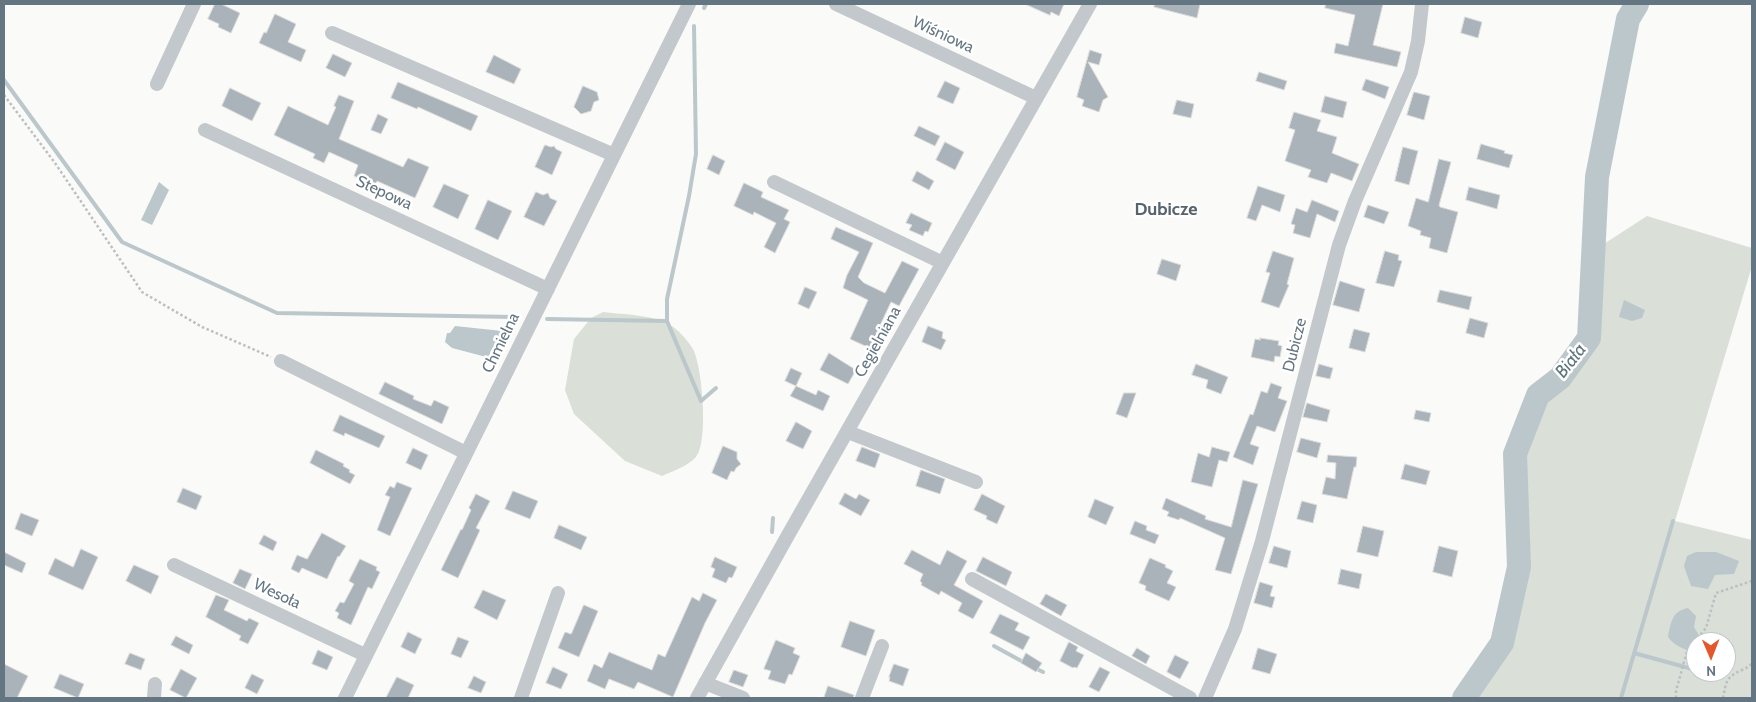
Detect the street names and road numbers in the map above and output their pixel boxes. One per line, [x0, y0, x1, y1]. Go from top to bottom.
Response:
street label: Wiśniowa [909, 12, 977, 58]
street label: Stepowa [353, 172, 415, 214]
street label: Cegielniana [851, 303, 905, 381]
street label: Chmielna [478, 310, 524, 376]
street label: Dubicze [1279, 316, 1311, 374]
street label: Wesoła [250, 575, 304, 613]

